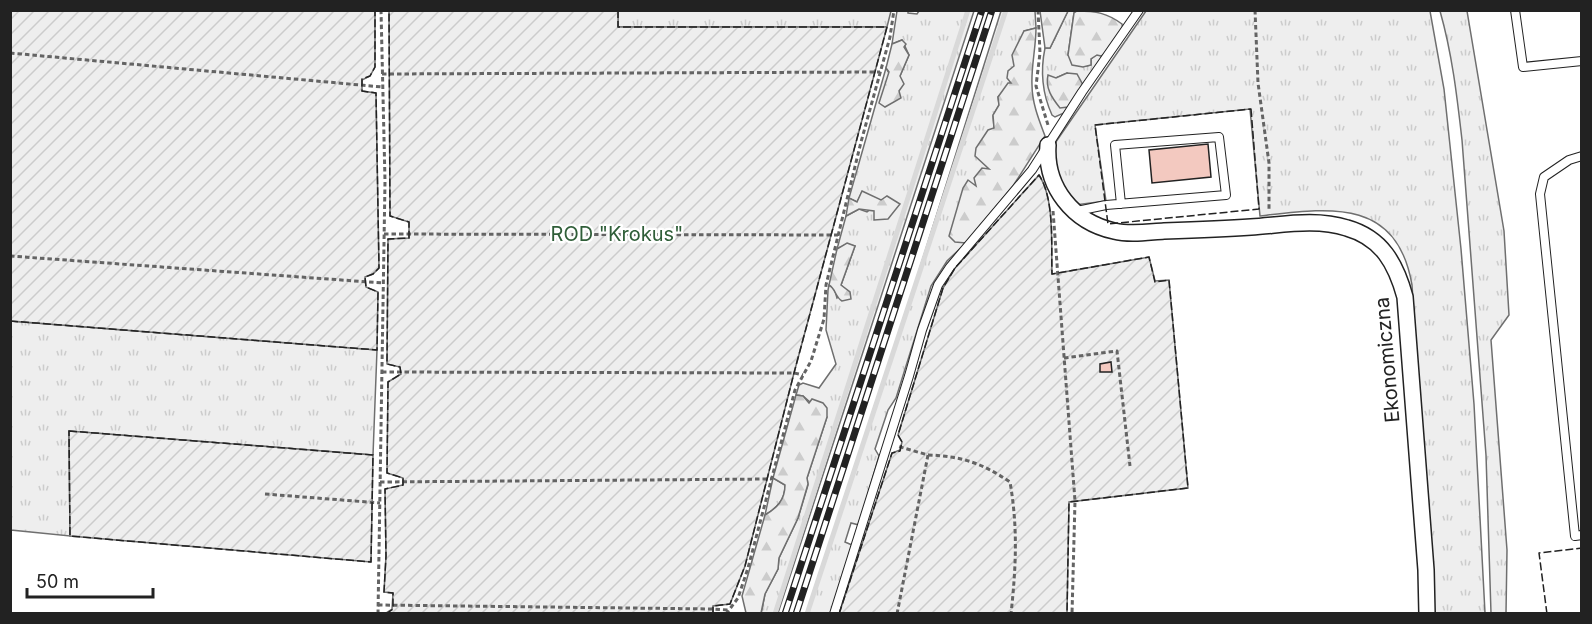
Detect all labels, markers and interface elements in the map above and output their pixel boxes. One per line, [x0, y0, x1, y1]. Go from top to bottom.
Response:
park label: ROD "Krokus" [551, 222, 683, 246]
street label: Ekonomiczna [1370, 296, 1404, 424]
scale bar [27, 561, 153, 599]
text: 50 m [36, 571, 79, 592]

